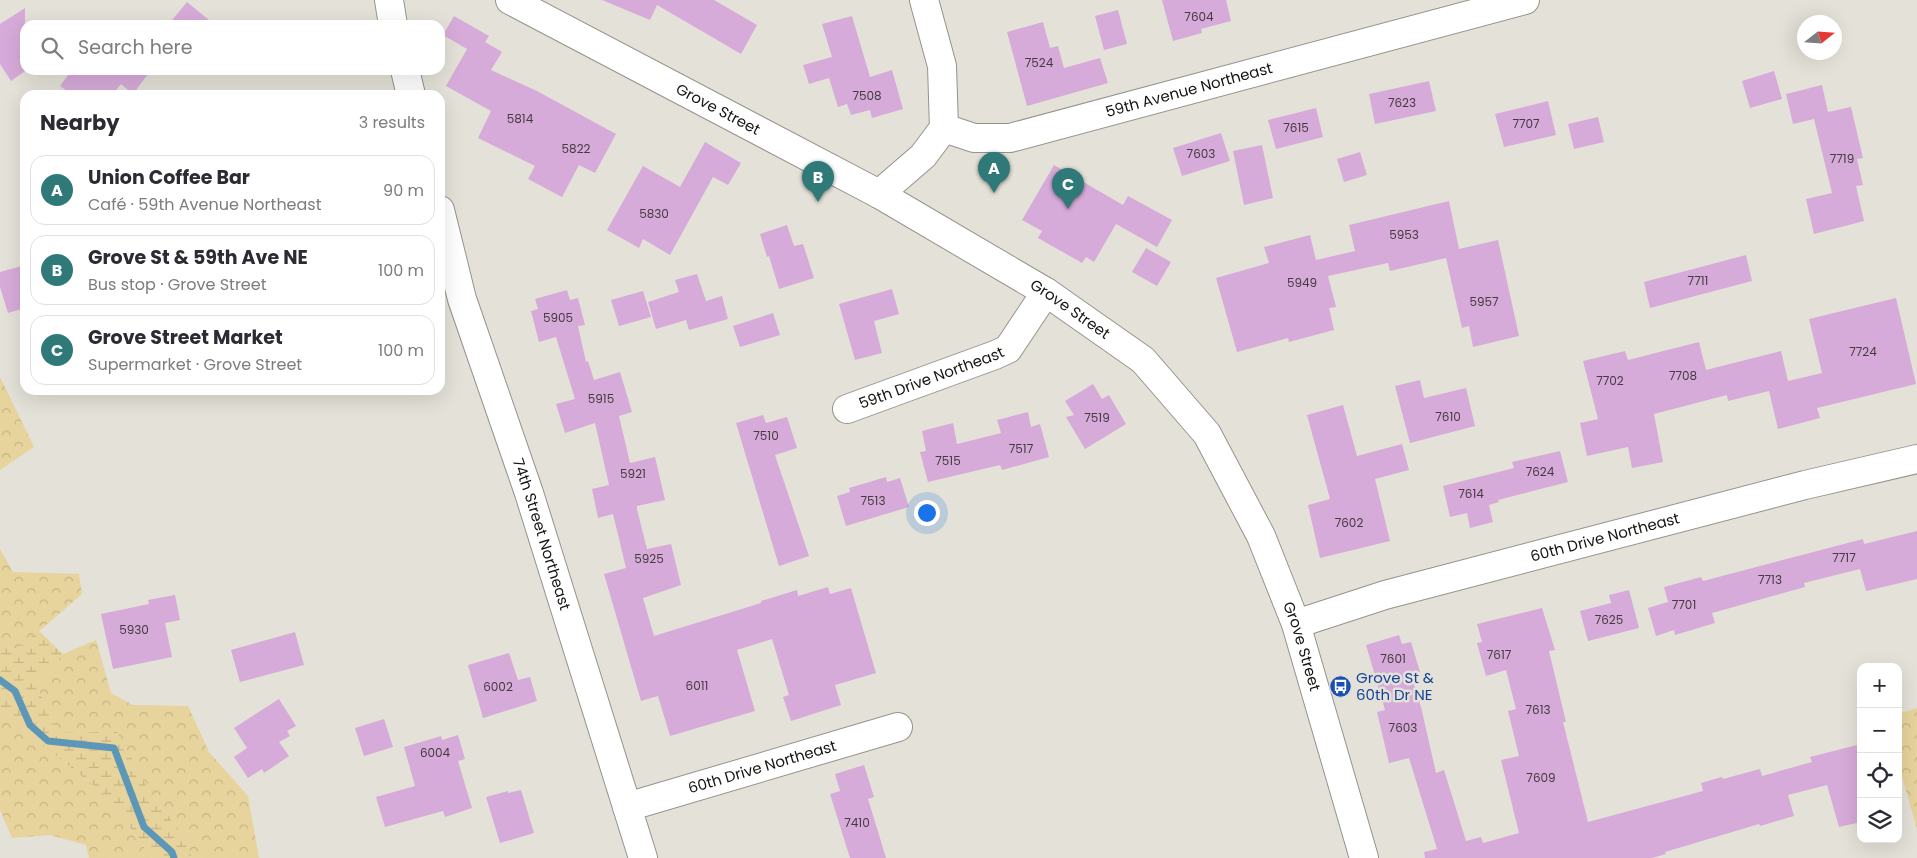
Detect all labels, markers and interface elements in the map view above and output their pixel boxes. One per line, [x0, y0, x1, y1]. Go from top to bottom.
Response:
house number: 7604 [1184, 8, 1214, 25]
north arrow [1797, 15, 1842, 60]
search box [20, 20, 445, 75]
icon: search [38, 34, 66, 62]
text: Search here [78, 34, 192, 61]
house number: 7524 [1025, 54, 1054, 71]
street label: 59th Avenue Northeast [1103, 57, 1275, 122]
street label: Grove Street [672, 78, 764, 140]
house number: 7508 [852, 87, 882, 104]
house number: 7623 [1388, 94, 1416, 111]
text: Nearby [40, 108, 120, 137]
house number: 5814 [507, 110, 534, 127]
text: 3 results [359, 111, 425, 134]
house number: 7707 [1512, 115, 1540, 132]
house number: 7615 [1283, 119, 1309, 136]
house number: 5822 [562, 140, 591, 157]
house number: 7603 [1187, 145, 1215, 162]
house number: 7719 [1830, 150, 1854, 167]
pin: A [978, 152, 1010, 193]
pin: B [802, 161, 834, 202]
text: Union Coffee Bar [88, 164, 250, 191]
pin: C [1052, 168, 1084, 209]
text: A [51, 179, 63, 202]
text: 90 m [383, 179, 424, 202]
text: Café · 59th Avenue Northeast [88, 193, 322, 216]
house number: 5830 [639, 205, 669, 222]
house number: 5953 [1389, 226, 1419, 243]
text: Grove St & 59th Ave NE [88, 244, 308, 271]
text: B [52, 259, 62, 282]
text: 100 m [378, 259, 424, 282]
house number: 7711 [1688, 272, 1708, 289]
text: Bus stop · Grove Street [88, 273, 267, 296]
street label: Grove Street [1026, 274, 1114, 344]
house number: 5949 [1287, 274, 1317, 291]
house number: 5957 [1469, 293, 1499, 310]
house number: 5905 [543, 309, 573, 326]
text: Grove Street Market [88, 324, 283, 351]
text: C [51, 339, 63, 362]
text: 100 m [378, 339, 424, 362]
street label: 59th Drive Northeast [856, 341, 1007, 414]
house number: 7724 [1849, 343, 1877, 360]
text: Supermarket · Grove Street [88, 353, 302, 376]
house number: 7708 [1669, 367, 1697, 384]
house number: 7702 [1596, 372, 1624, 389]
house number: 5915 [588, 390, 614, 407]
house number: 7610 [1435, 408, 1461, 425]
house number: 7519 [1084, 409, 1110, 426]
house number: 7510 [753, 427, 779, 444]
house number: 7517 [1009, 440, 1034, 457]
house number: 7515 [935, 452, 961, 469]
street label: 74th Street Northeast [508, 455, 576, 613]
house number: 7624 [1526, 463, 1555, 480]
house number: 5921 [620, 465, 646, 482]
house number: 7614 [1458, 485, 1484, 502]
house number: 7513 [861, 492, 886, 509]
your location [914, 500, 940, 526]
street label: 60th Drive Northeast [1528, 507, 1682, 566]
house number: 7602 [1335, 514, 1363, 531]
house number: 7717 [1832, 549, 1856, 566]
house number: 5925 [634, 550, 664, 567]
house number: 7713 [1758, 571, 1782, 588]
house number: 7701 [1672, 596, 1696, 613]
street label: Grove Street [1278, 598, 1326, 693]
house number: 7625 [1595, 611, 1623, 628]
house number: 5930 [119, 621, 149, 638]
house number: 7617 [1487, 646, 1512, 663]
house number: 7601 [1380, 650, 1406, 667]
map controls [1857, 663, 1902, 843]
button: + [1857, 663, 1902, 708]
place label: Grove St & 60th Dr NE [1356, 667, 1434, 705]
bus stop icon: Grove St & 60th Dr NE [1328, 675, 1352, 699]
house number: 6011 [686, 677, 708, 694]
house number: 6002 [483, 678, 513, 695]
house number: 7613 [1525, 701, 1551, 718]
button: − [1857, 708, 1902, 753]
house number: 7603 [1389, 719, 1417, 736]
street label: 60th Drive Northeast [686, 735, 839, 798]
house number: 6004 [420, 744, 451, 761]
button: locate [1857, 753, 1902, 798]
house number: 7609 [1526, 769, 1556, 786]
button: layers [1857, 798, 1902, 843]
house number: 7410 [844, 814, 870, 831]

